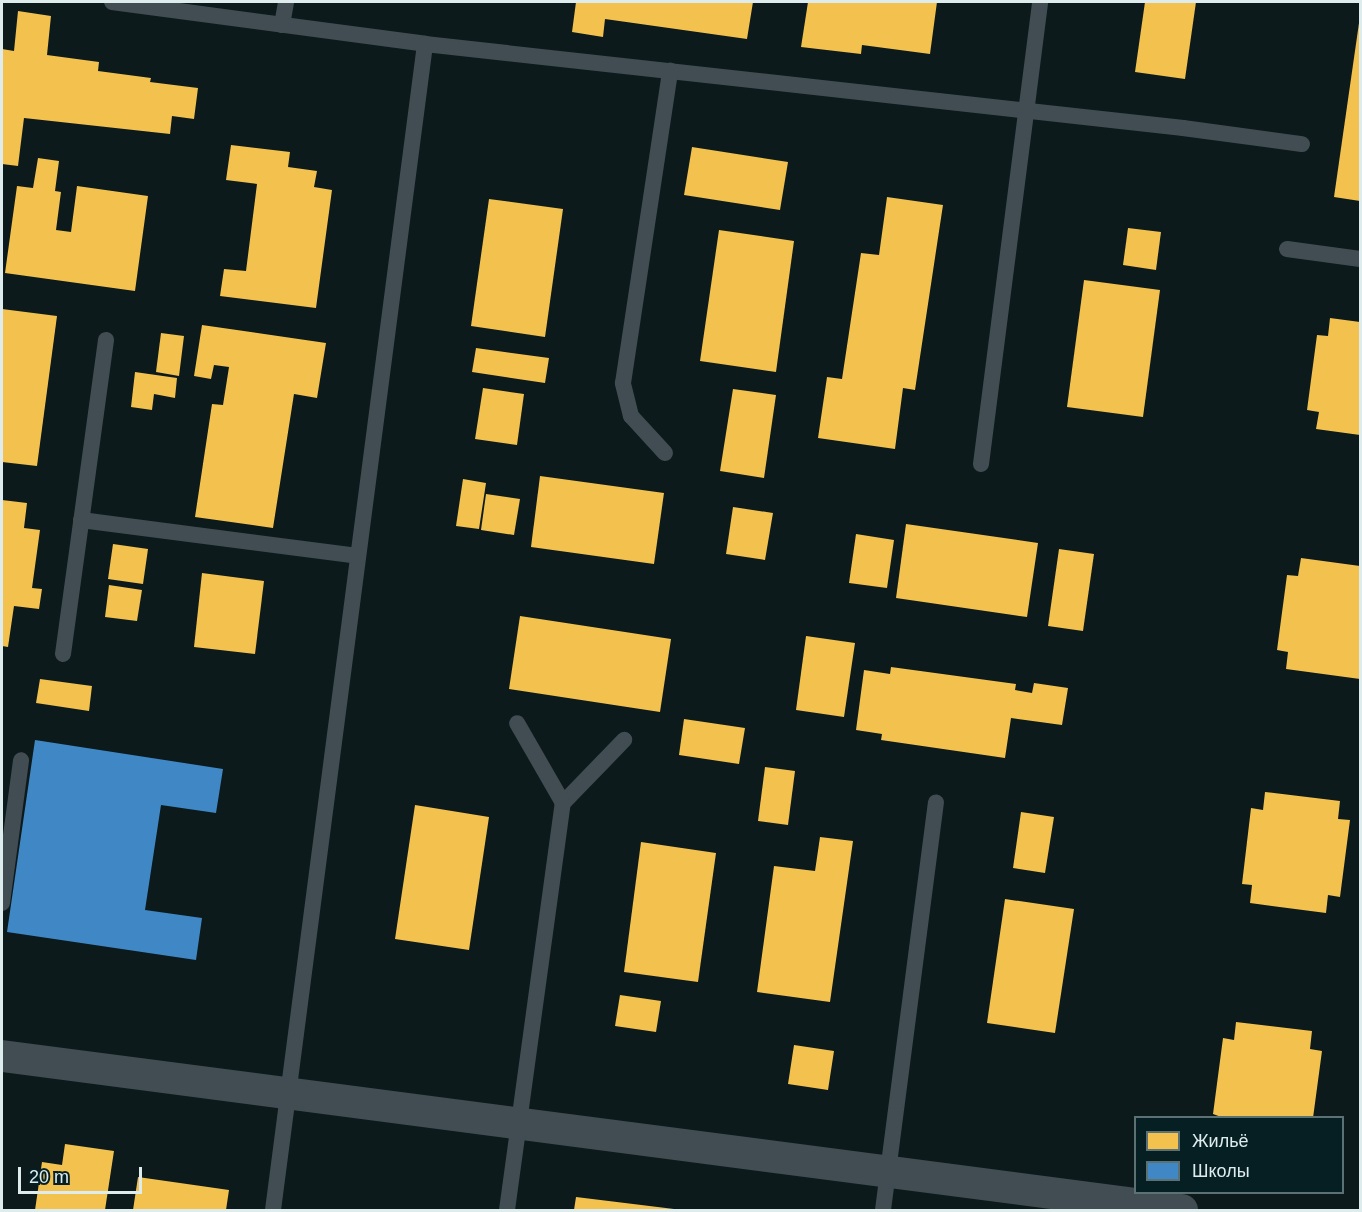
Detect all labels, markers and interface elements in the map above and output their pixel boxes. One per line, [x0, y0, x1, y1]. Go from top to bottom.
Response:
legend [1134, 1116, 1344, 1194]
text: Жильё [1192, 1131, 1249, 1151]
scale bar [21, 1155, 146, 1193]
text: Школы [1192, 1161, 1250, 1181]
text: 20 m [29, 1167, 69, 1187]

